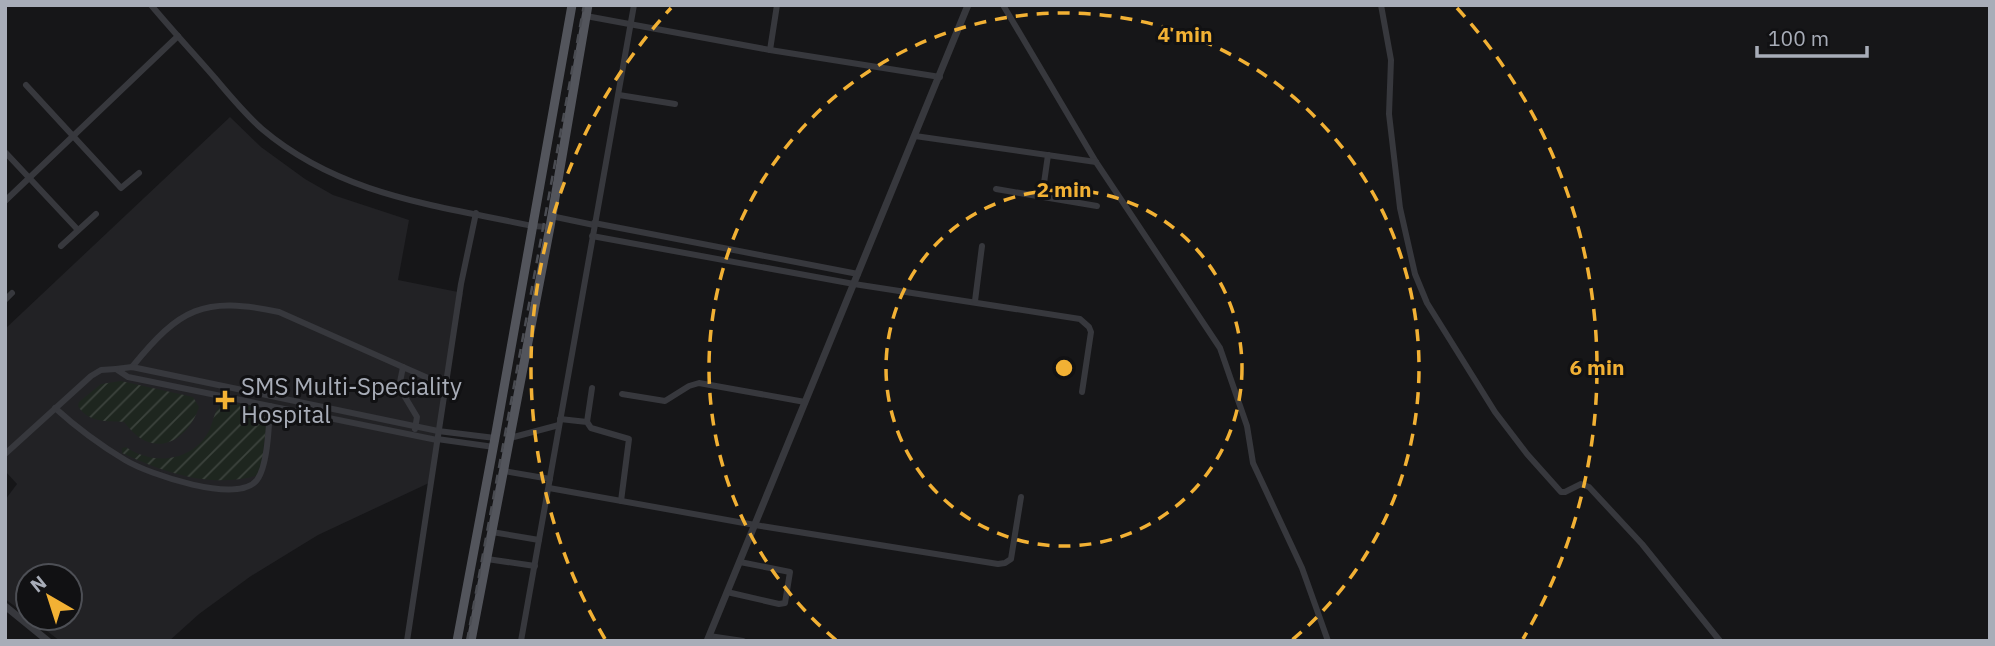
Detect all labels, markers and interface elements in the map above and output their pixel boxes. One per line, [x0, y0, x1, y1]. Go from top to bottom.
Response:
scale bar [1757, 14, 1867, 58]
text: 4 min [1158, 20, 1212, 48]
text: 100 m [1768, 24, 1829, 52]
text: 2 min [1037, 175, 1091, 203]
text: 6 min [1570, 353, 1624, 381]
centre of rings [1052, 356, 1076, 380]
place label: SMS Multi-Speciality Hospital [241, 370, 462, 430]
marker: SMS Multi-Speciality Hospital [215, 390, 235, 410]
north arrow [14, 562, 84, 632]
text: N [25, 570, 51, 597]

